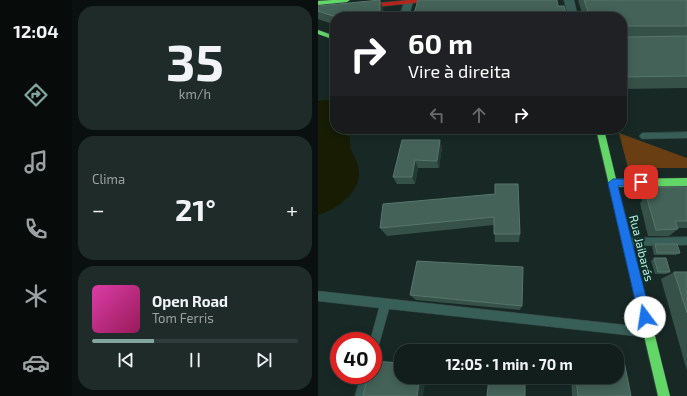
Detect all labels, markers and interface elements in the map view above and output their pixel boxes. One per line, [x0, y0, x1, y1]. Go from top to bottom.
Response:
text: 12:04 [13, 20, 59, 42]
text: 60 m [408, 26, 473, 60]
icon: right [342, 28, 394, 80]
text: 35 [166, 29, 224, 91]
text: Vire à direita [408, 60, 511, 82]
icon: directions [22, 81, 50, 109]
text: km/h [179, 86, 211, 102]
icon: left [426, 104, 448, 126]
icon: ahead [468, 104, 490, 126]
icon: right [510, 104, 532, 126]
icon: music [22, 148, 50, 176]
pin [624, 165, 658, 199]
text: Clima [92, 171, 125, 187]
icon: arrive [630, 171, 652, 193]
text: 21° [175, 191, 216, 227]
text: − [92, 196, 105, 222]
text: + [286, 196, 298, 222]
street label: Rua Jaibarás [627, 213, 657, 283]
icon: phone [22, 215, 50, 243]
icon: climate [22, 282, 50, 310]
text: Open Road [152, 292, 228, 310]
position arrow [624, 296, 666, 338]
text: Tom Ferris [152, 310, 214, 326]
speed limit sign: 40 [330, 332, 382, 384]
icon: car [22, 349, 50, 377]
icon: previous [115, 349, 137, 371]
icon: pause [184, 349, 206, 371]
icon: next [253, 349, 275, 371]
text: 12:05 · 1 min · 70 m [445, 355, 573, 373]

